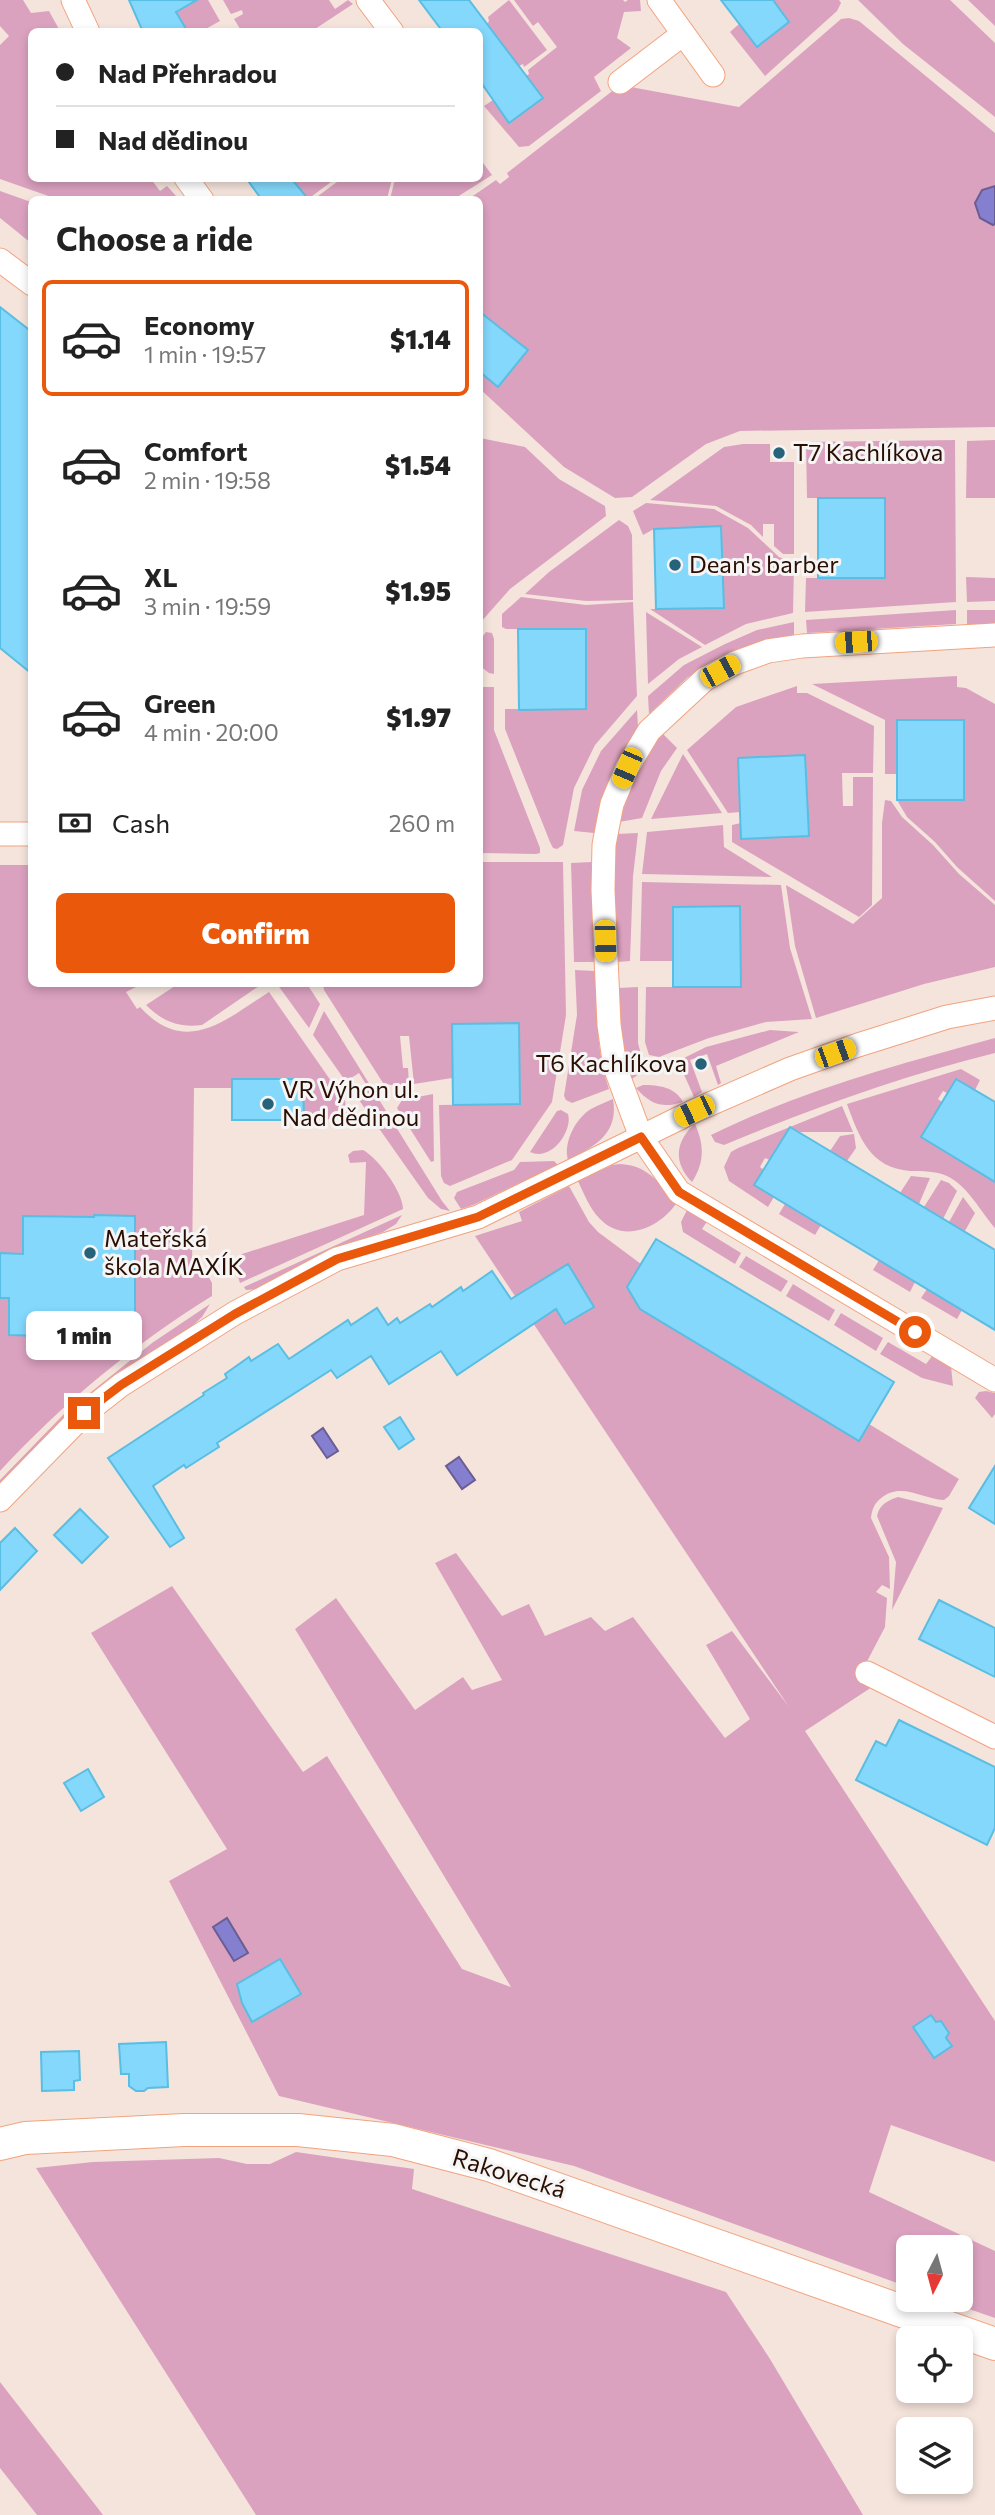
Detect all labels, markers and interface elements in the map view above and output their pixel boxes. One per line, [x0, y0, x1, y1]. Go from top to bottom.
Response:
text: Nad Přehradou [98, 57, 277, 88]
text: Nad dědinou [98, 124, 248, 155]
text: Choose a ride [56, 218, 253, 258]
icon: car [60, 307, 123, 370]
text: Economy [144, 309, 255, 340]
text: $1.14 [390, 323, 451, 354]
text: 1 min · 19:57 [144, 340, 266, 368]
icon: car [60, 433, 123, 496]
text: Comfort [144, 435, 247, 466]
place label: T7 Kachlíkova [793, 437, 943, 466]
marker: T7 Kachlíkova [771, 445, 787, 461]
text: $1.54 [385, 449, 451, 480]
text: 2 min · 19:58 [144, 466, 271, 494]
place label: Dean's barber [689, 549, 839, 578]
marker: Dean's barber [667, 557, 683, 573]
icon: car [60, 559, 123, 622]
text: XL [144, 561, 178, 592]
text: $1.95 [385, 575, 451, 606]
text: 3 min · 19:59 [144, 592, 271, 620]
car [835, 630, 878, 654]
car [697, 652, 744, 690]
icon: car [60, 685, 123, 748]
text: Green [144, 687, 216, 718]
text: $1.97 [386, 701, 451, 732]
text: 4 min · 20:00 [144, 718, 279, 746]
car [610, 745, 645, 791]
icon: cash [56, 804, 94, 842]
text: Cash [112, 807, 170, 838]
text: 260 m [389, 809, 455, 837]
button: Confirm [56, 893, 455, 973]
car [594, 920, 617, 962]
car [812, 1036, 859, 1070]
place label: T6 Kachlíkova [536, 1048, 687, 1077]
marker: T6 Kachlíkova [693, 1056, 709, 1072]
place label: VR Výhon ul. Nad dědinou [282, 1074, 419, 1131]
car [671, 1092, 718, 1130]
marker: VR Výhon ul. Nad dědinou [260, 1096, 276, 1112]
place label: Mateřská škola MAXÍK [104, 1223, 244, 1280]
marker: Mateřská škola MAXÍK [82, 1245, 98, 1261]
callout: 1 min [26, 1312, 142, 1360]
route start [899, 1316, 931, 1348]
text: 1 min [56, 1321, 112, 1349]
route end [68, 1397, 100, 1429]
street label: Rakovecká [449, 2142, 570, 2204]
north arrow [896, 2235, 973, 2312]
map controls [896, 2235, 973, 2494]
button: locate [896, 2326, 973, 2403]
button: layers [896, 2417, 973, 2494]

